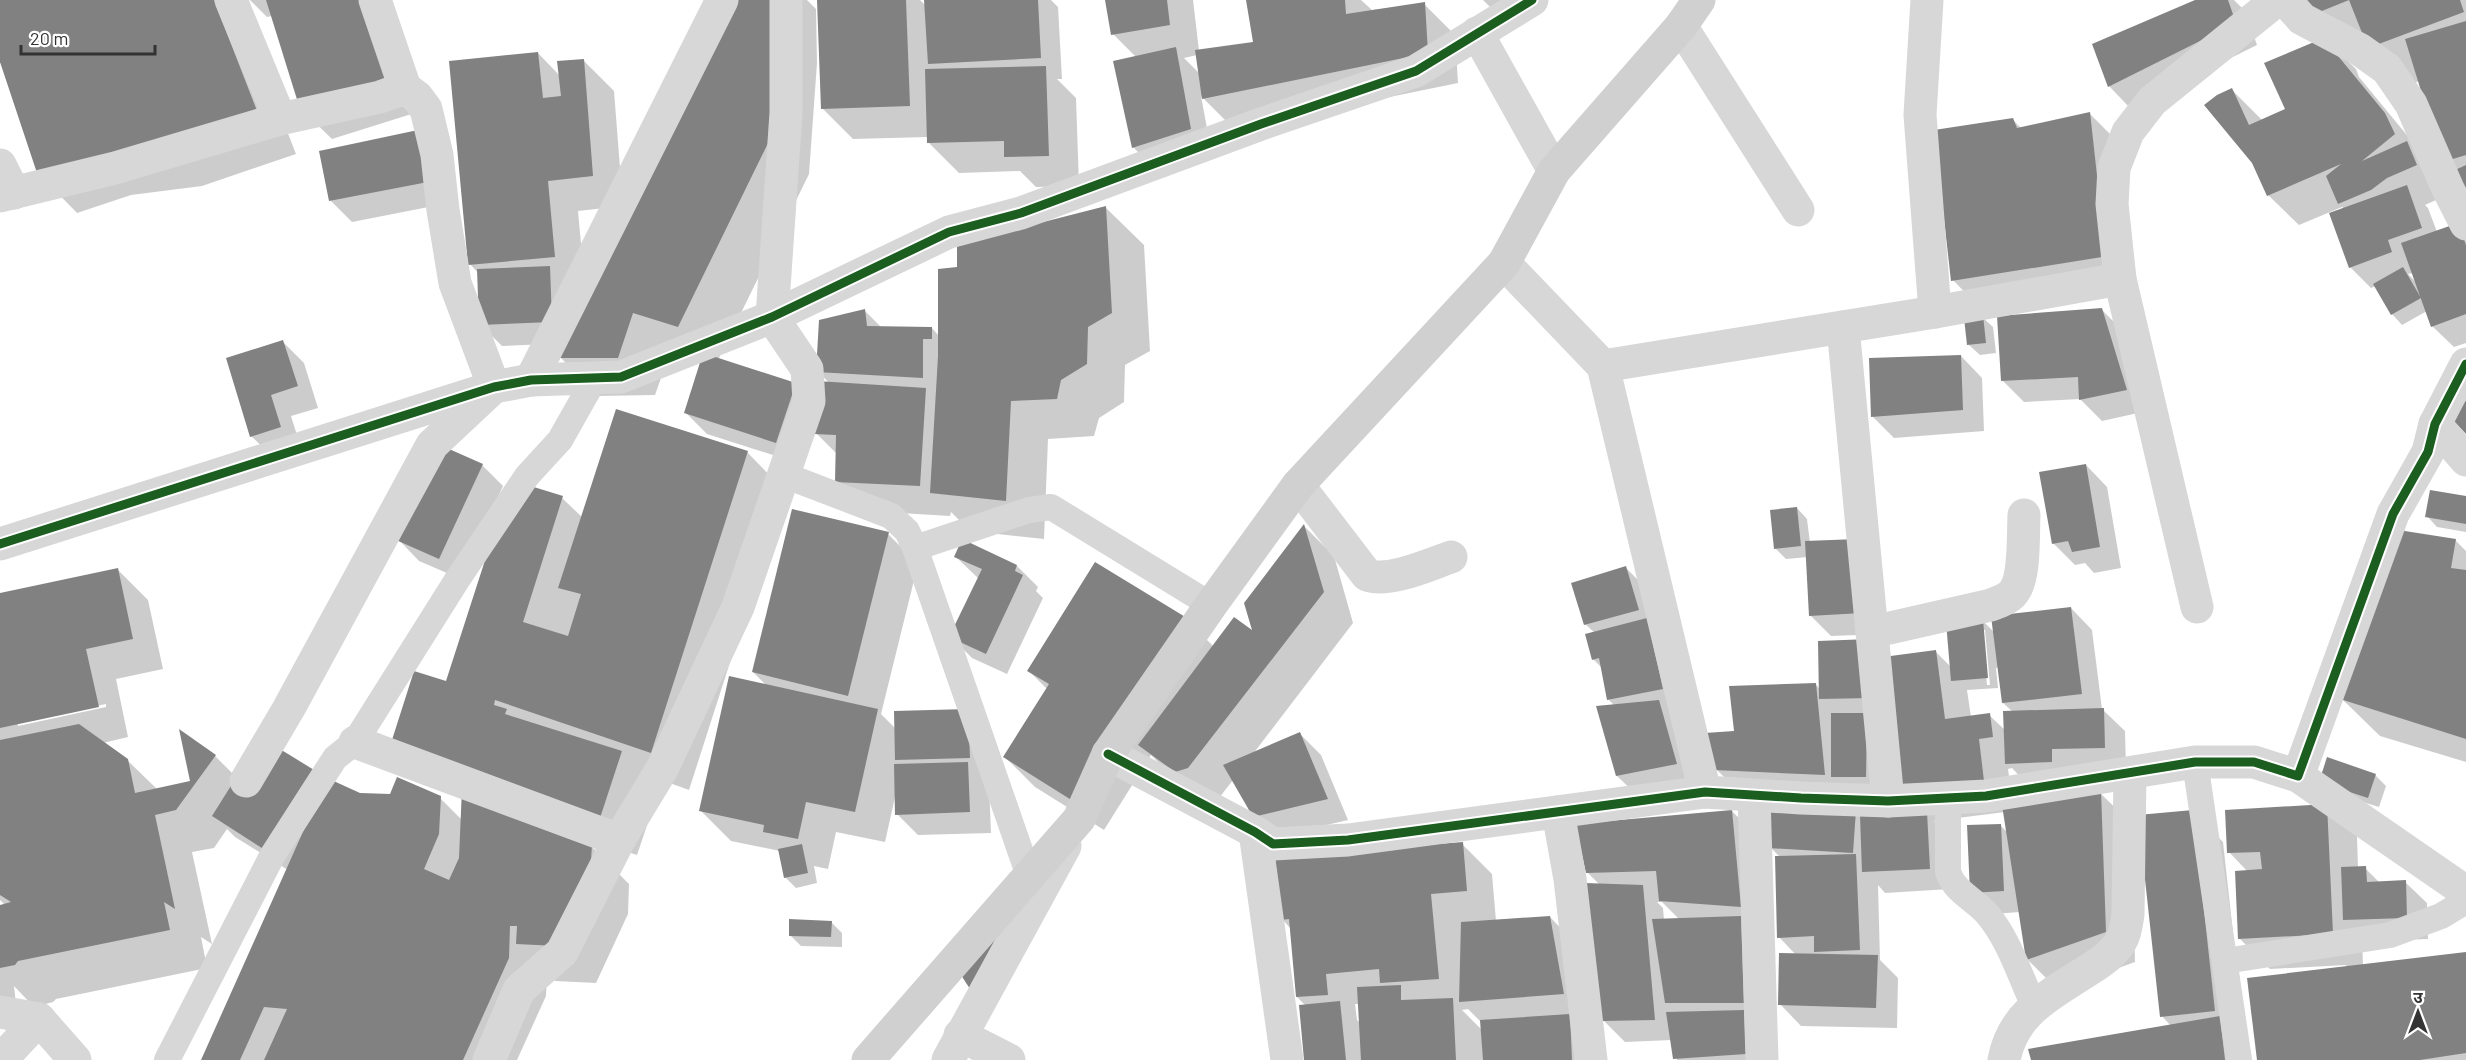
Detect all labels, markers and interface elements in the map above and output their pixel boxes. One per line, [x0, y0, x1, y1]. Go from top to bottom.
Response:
scale bar [21, 18, 154, 56]
text: 20 m [30, 27, 68, 49]
north arrow [2388, 982, 2448, 1042]
text: उ [2413, 987, 2423, 1006]

